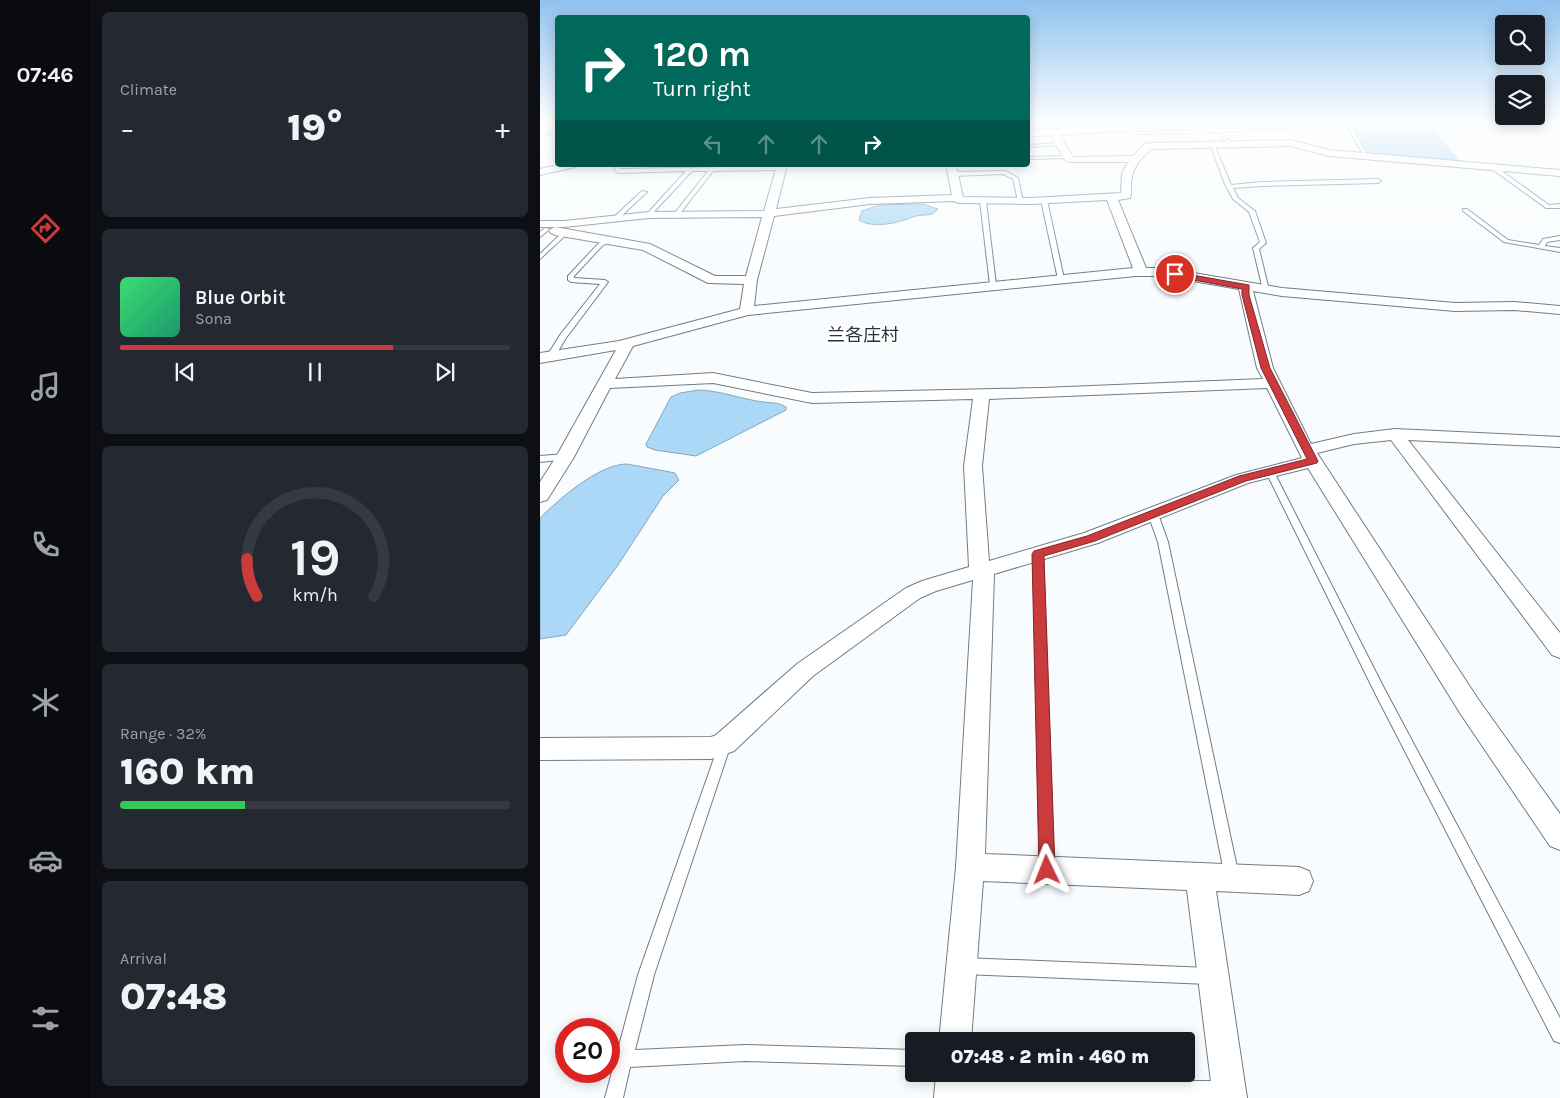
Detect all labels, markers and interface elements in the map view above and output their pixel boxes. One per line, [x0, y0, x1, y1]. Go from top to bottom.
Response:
map controls [1495, 15, 1545, 125]
button: search [1495, 15, 1545, 65]
text: 120 m [653, 34, 751, 75]
icon: right [570, 35, 635, 100]
text: 07:46 [16, 62, 74, 88]
button: layers [1495, 75, 1545, 125]
text: Turn right [653, 76, 751, 102]
text: Climate [120, 80, 177, 99]
text: 19° [287, 105, 343, 150]
text: − [120, 112, 135, 145]
text: + [495, 112, 510, 145]
icon: left [699, 130, 727, 158]
icon: ahead [752, 130, 780, 158]
icon: ahead [805, 130, 833, 158]
icon: right [858, 130, 886, 158]
icon: directions [28, 211, 63, 246]
pin [1154, 253, 1196, 295]
icon: arrive [1161, 260, 1189, 288]
text: Blue Orbit [195, 287, 286, 309]
text: Sona [195, 309, 232, 328]
district label: 兰各庄村 [827, 324, 899, 346]
icon: previous [171, 358, 199, 386]
icon: pause [301, 358, 329, 386]
icon: next [431, 358, 459, 386]
icon: music [28, 369, 63, 404]
icon: phone [28, 527, 63, 562]
text: 19 [290, 527, 340, 588]
text: km/h [292, 585, 338, 606]
icon: climate [28, 685, 63, 720]
text: Range · 32% [120, 724, 206, 743]
text: 160 km [120, 749, 255, 794]
icon: car [28, 843, 63, 878]
position arrow [1020, 843, 1072, 895]
text: Arrival [120, 949, 167, 968]
text: 07:48 [120, 974, 227, 1019]
icon: filters [28, 1001, 63, 1036]
speed limit sign: 20 [555, 1018, 620, 1083]
text: 07:48 · 2 min · 460 m [951, 1046, 1149, 1068]

